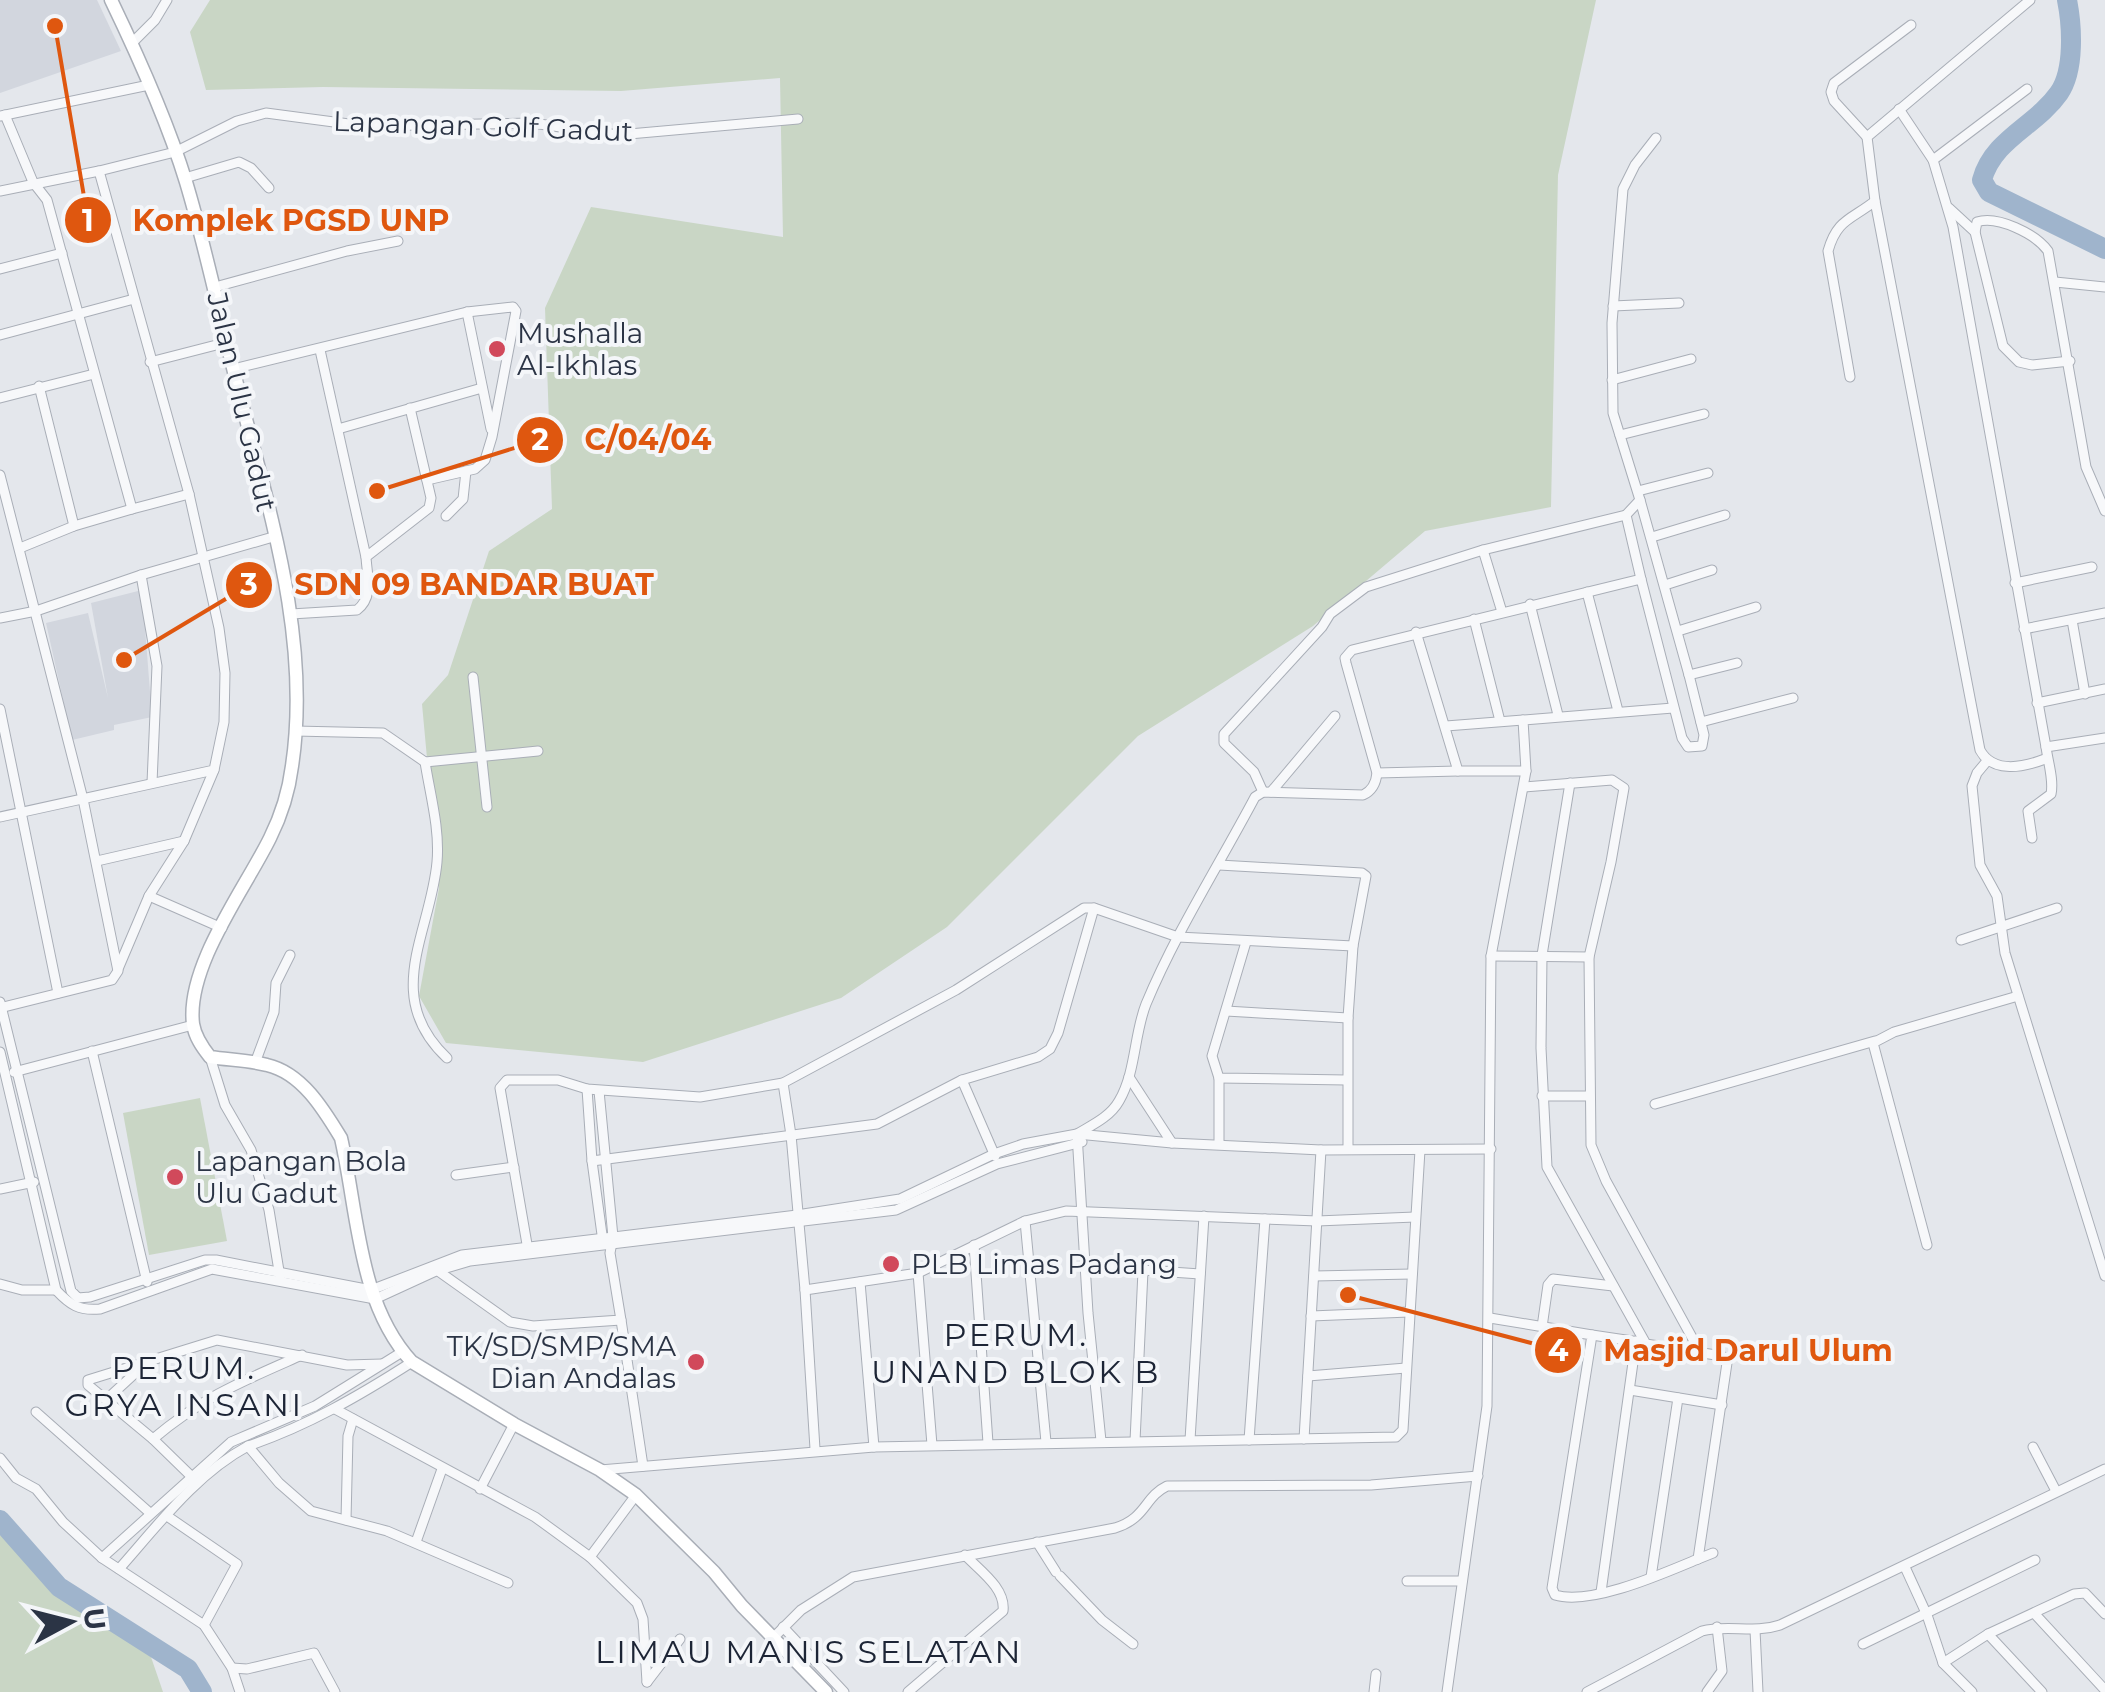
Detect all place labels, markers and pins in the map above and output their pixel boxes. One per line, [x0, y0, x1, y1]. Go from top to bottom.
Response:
callout: Komplek PGSD UNP [63, 190, 470, 250]
place label: Mushalla Al-Ikhlas [517, 316, 643, 382]
marker: Mushalla Al-Ikhlas [486, 338, 508, 360]
callout: C/04/04 [515, 410, 731, 470]
callout: SDN 09 BANDAR BUAT [224, 555, 673, 615]
place label: Lapangan Bola Ulu Gadut [195, 1144, 407, 1210]
marker: Lapangan Bola Ulu Gadut [164, 1166, 186, 1188]
place label: PLB Limas Padang [911, 1247, 1177, 1281]
marker: PLB Limas Padang [880, 1253, 902, 1275]
callout: Masjid Darul Ulum [1533, 1320, 1913, 1380]
place label: TK/SD/SMP/SMA Dian Andalas [447, 1329, 677, 1395]
marker: TK/SD/SMP/SMA Dian Andalas [685, 1351, 707, 1373]

